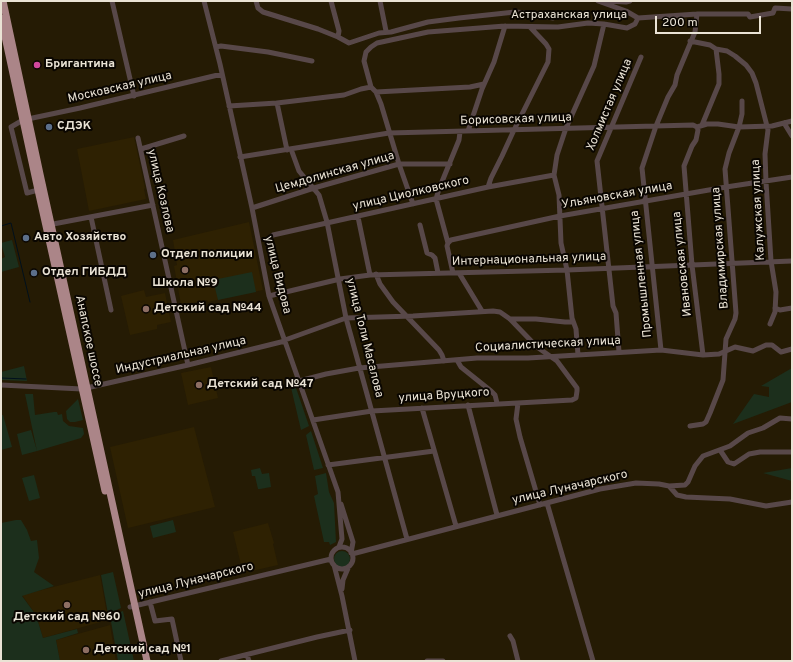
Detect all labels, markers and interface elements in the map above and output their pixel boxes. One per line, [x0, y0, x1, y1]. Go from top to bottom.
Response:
scale bar [657, 8, 763, 34]
street label: Астраханская улица [511, 9, 627, 23]
text: 200 m [662, 15, 698, 31]
street label: Холмистая улица [584, 57, 636, 153]
place label: Бригантина [45, 58, 115, 72]
marker: Бригантина [32, 60, 42, 70]
street label: Московская улица [67, 69, 173, 107]
street label: Борисовская улица [460, 111, 572, 129]
place label: СДЭК [57, 120, 91, 134]
marker: СДЭК [44, 122, 54, 132]
street label: улица Козлова [143, 148, 177, 234]
street label: Цемдолинская улица [274, 149, 396, 197]
street label: Калужская улица [749, 159, 769, 261]
street label: улица Циолковского [351, 174, 471, 214]
street label: Ульяновская улица [561, 179, 673, 213]
street label: Владимирская улица [710, 187, 732, 309]
street label: Промышленная улица [628, 210, 656, 338]
street label: Ивановская улица [670, 211, 696, 317]
place label: Авто Хозяйство [34, 231, 126, 245]
marker: Авто Хозяйство [21, 233, 31, 243]
street label: улица Видова [260, 234, 294, 316]
place label: Отдел полиции [161, 248, 253, 262]
marker: Отдел полиции [148, 250, 158, 260]
street label: Интернациональная улица [452, 250, 606, 270]
marker: Школа №9 [180, 265, 190, 275]
place label: Отдел ГИБДД [42, 266, 126, 280]
marker: Отдел ГИБДД [29, 268, 39, 278]
place label: Школа №9 [152, 277, 218, 291]
street label: улица Толи Масалова [342, 277, 386, 399]
street label: Анапское шоссе [71, 294, 105, 388]
place label: Детский сад №44 [154, 302, 262, 316]
marker: Детский сад №44 [141, 304, 151, 314]
street label: Индустриальная улица [114, 334, 248, 378]
street label: Социалистическая улица [475, 334, 621, 356]
place label: Детский сад №47 [207, 378, 313, 392]
marker: Детский сад №47 [194, 380, 204, 390]
street label: улица Вруцкого [398, 386, 490, 406]
street label: улица Луначарского [511, 468, 629, 508]
street label: улица Луначарского [137, 560, 255, 602]
marker: Детский сад №60 [62, 600, 72, 610]
place label: Детский сад №60 [13, 611, 121, 625]
place label: Детский сад №1 [94, 643, 191, 657]
marker: Детский сад №1 [81, 645, 91, 655]

